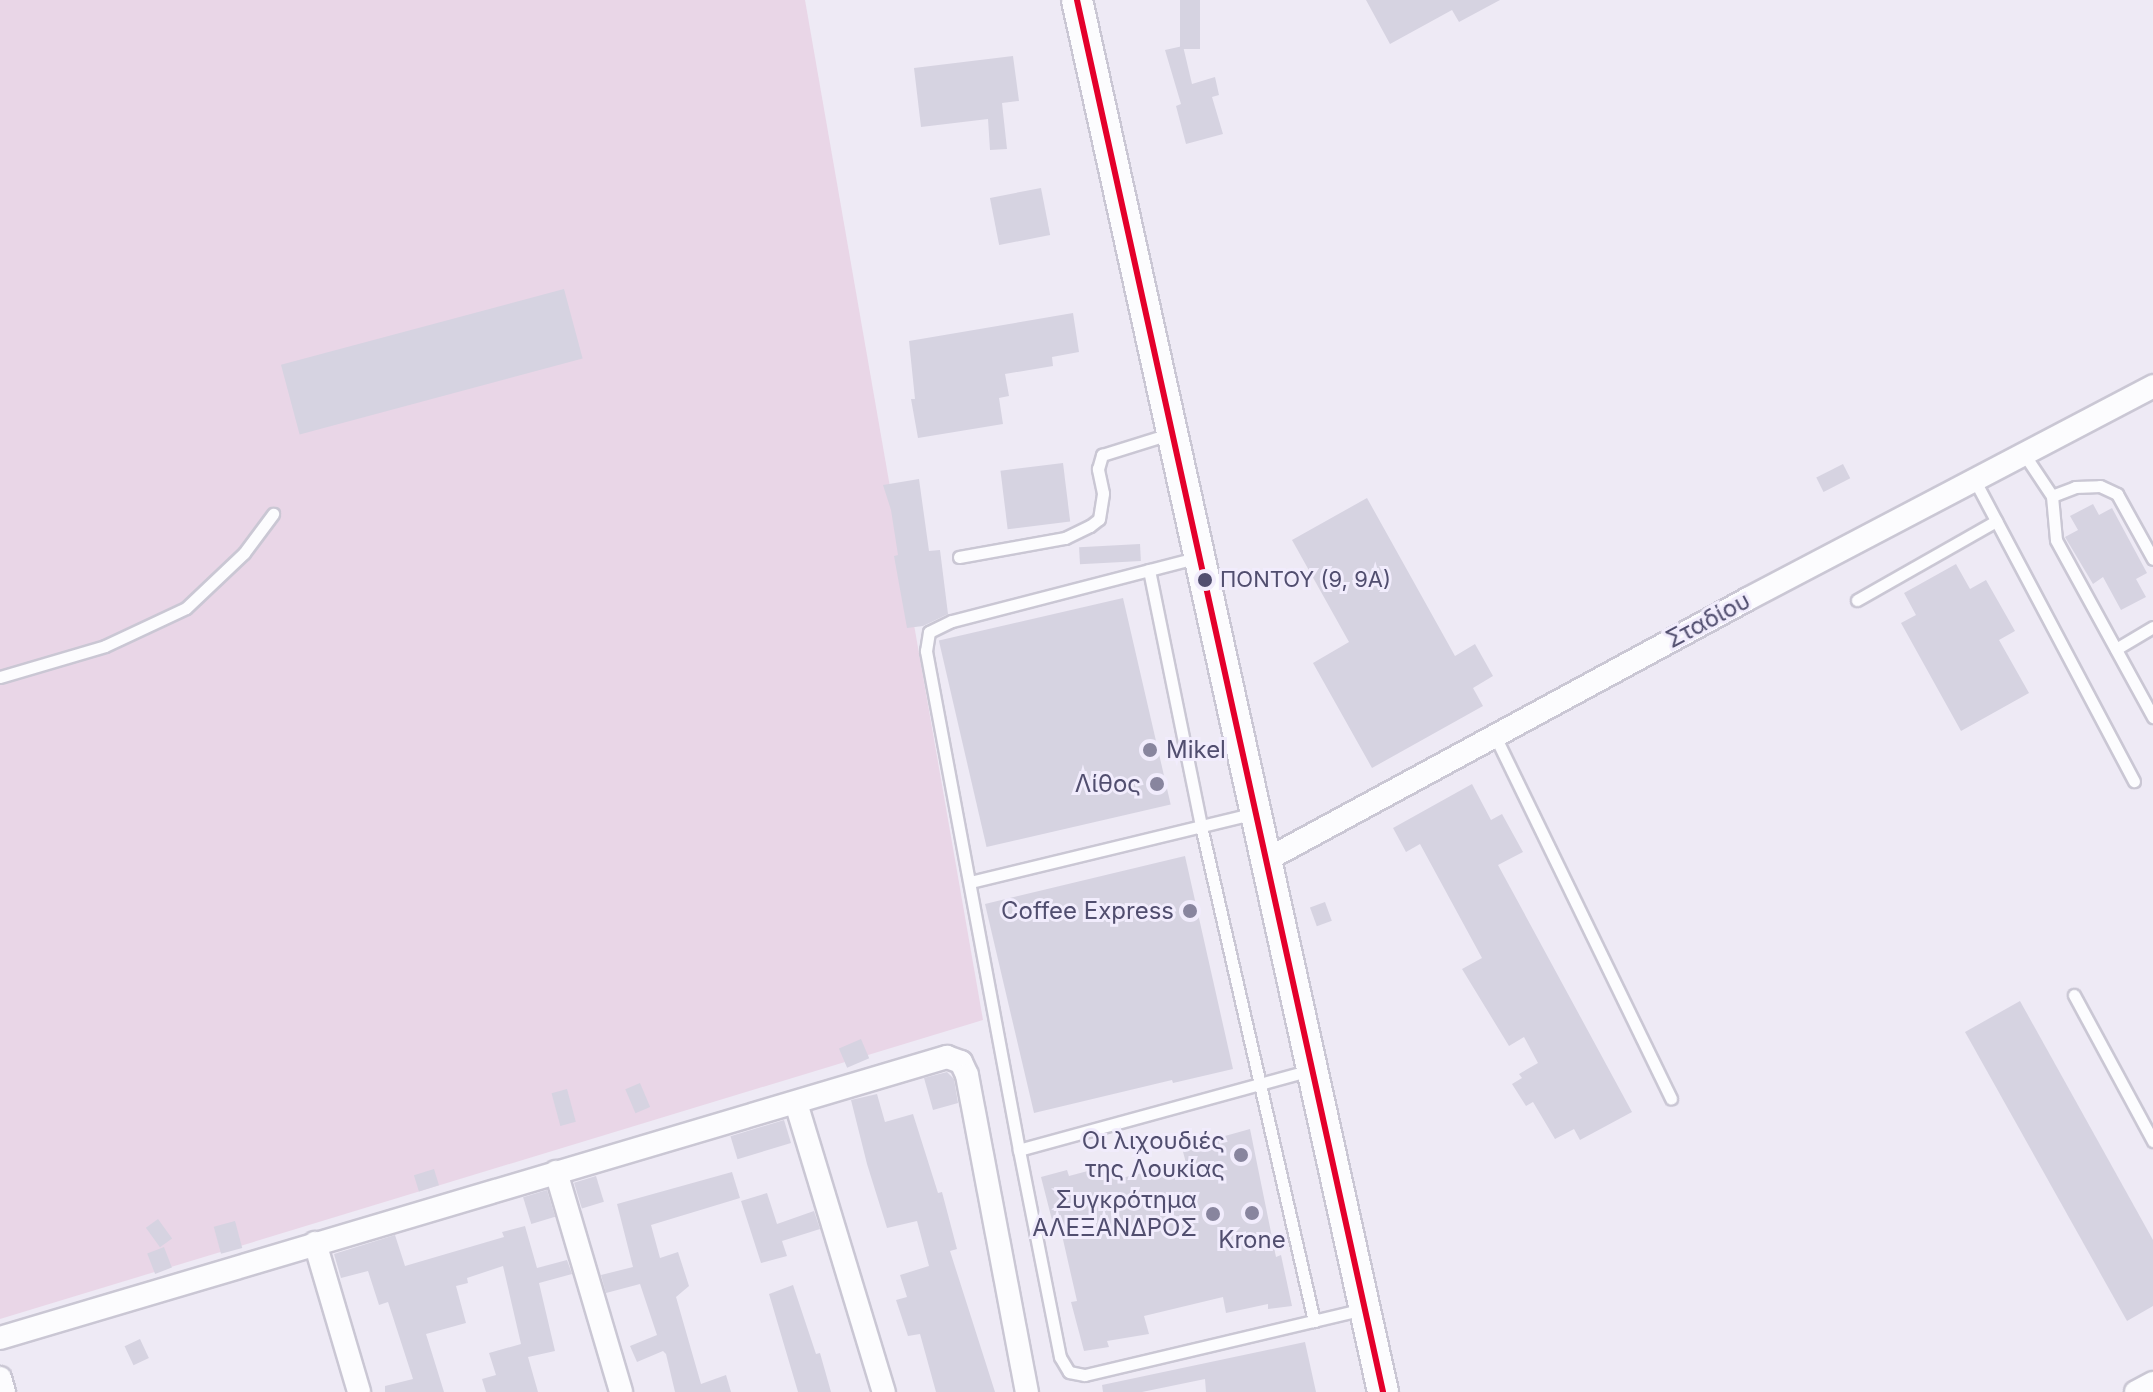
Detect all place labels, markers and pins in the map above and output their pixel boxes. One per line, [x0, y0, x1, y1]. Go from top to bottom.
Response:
place label: ΠΟΝΤΟΥ (9, 9Α) [1220, 567, 1391, 593]
marker: ΠΟΝΤΟΥ (9, 9Α) [1197, 572, 1213, 588]
place label: Mikel [1166, 736, 1226, 764]
marker: Mikel [1141, 741, 1159, 759]
place label: Λίθος [1075, 770, 1141, 798]
marker: Λίθος [1148, 775, 1166, 793]
place label: Coffee Express [1001, 897, 1174, 925]
marker: Coffee Express [1181, 902, 1199, 920]
place label: Οι λιχουδιές της Λουκίας [1082, 1127, 1225, 1183]
marker: Οι λιχουδιές της Λουκίας [1232, 1146, 1250, 1164]
place label: Συγκρότημα ΑΛΕΞΑΝΔΡΟΣ [1032, 1186, 1197, 1242]
marker: Krone [1243, 1204, 1261, 1222]
marker: Συγκρότημα ΑΛΕΞΑΝΔΡΟΣ [1204, 1205, 1222, 1223]
place label: Krone [1218, 1226, 1286, 1254]

